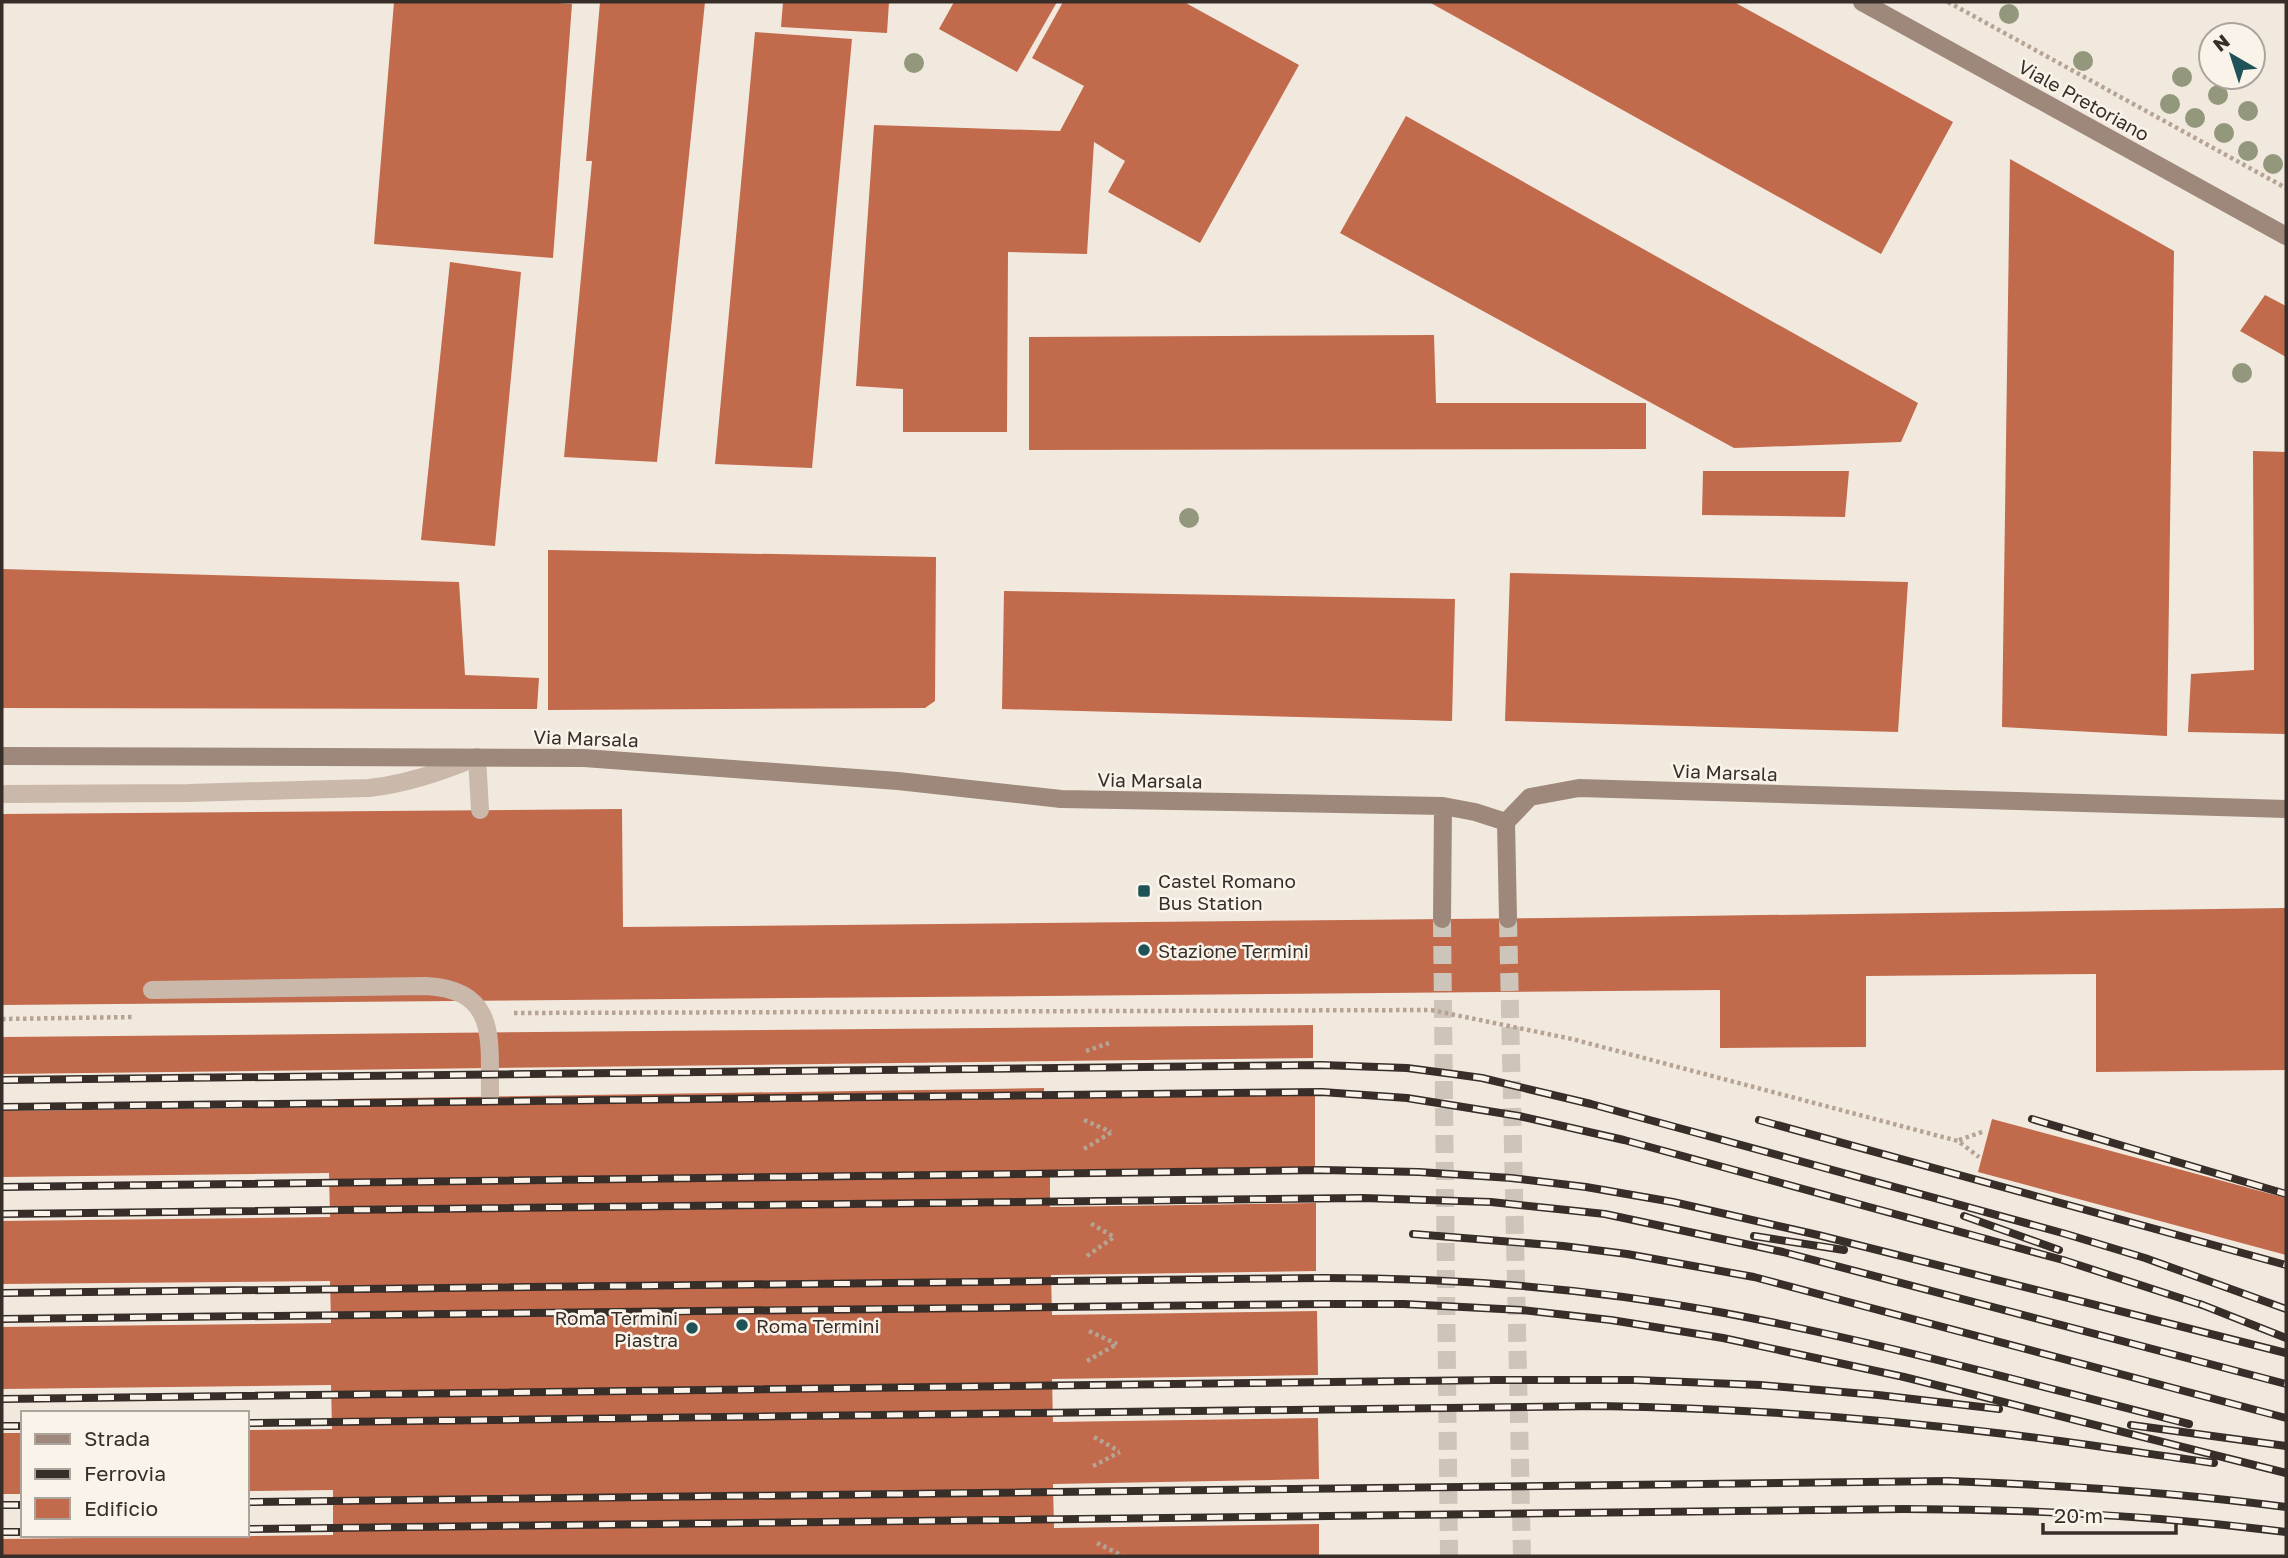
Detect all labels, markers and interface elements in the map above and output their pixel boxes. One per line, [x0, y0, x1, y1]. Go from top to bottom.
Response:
north arrow [2197, 21, 2267, 91]
text: N [2208, 29, 2234, 56]
street label: Viale Pretoriano [2014, 54, 2154, 146]
street label: Via Marsala [533, 725, 639, 751]
street label: Via Marsala [1672, 759, 1778, 785]
street label: Via Marsala [1097, 768, 1203, 792]
place label: Castel Romano Bus Station [1158, 869, 1296, 914]
marker: Castel Romano Bus Station [1136, 883, 1152, 899]
place label: Stazione Termini [1158, 939, 1309, 962]
marker: Stazione Termini [1136, 942, 1152, 958]
place label: Roma Termini Piastra [554, 1306, 678, 1351]
place label: Roma Termini [756, 1314, 880, 1337]
marker: Roma Termini [734, 1317, 750, 1333]
marker: Roma Termini Piastra [684, 1320, 700, 1336]
legend [21, 1411, 248, 1537]
text: Strada [84, 1425, 150, 1451]
text: Ferrovia [84, 1460, 166, 1486]
scale bar [2043, 1492, 2176, 1536]
text: Edificio [84, 1495, 158, 1521]
text: 20 m [2054, 1502, 2103, 1528]

